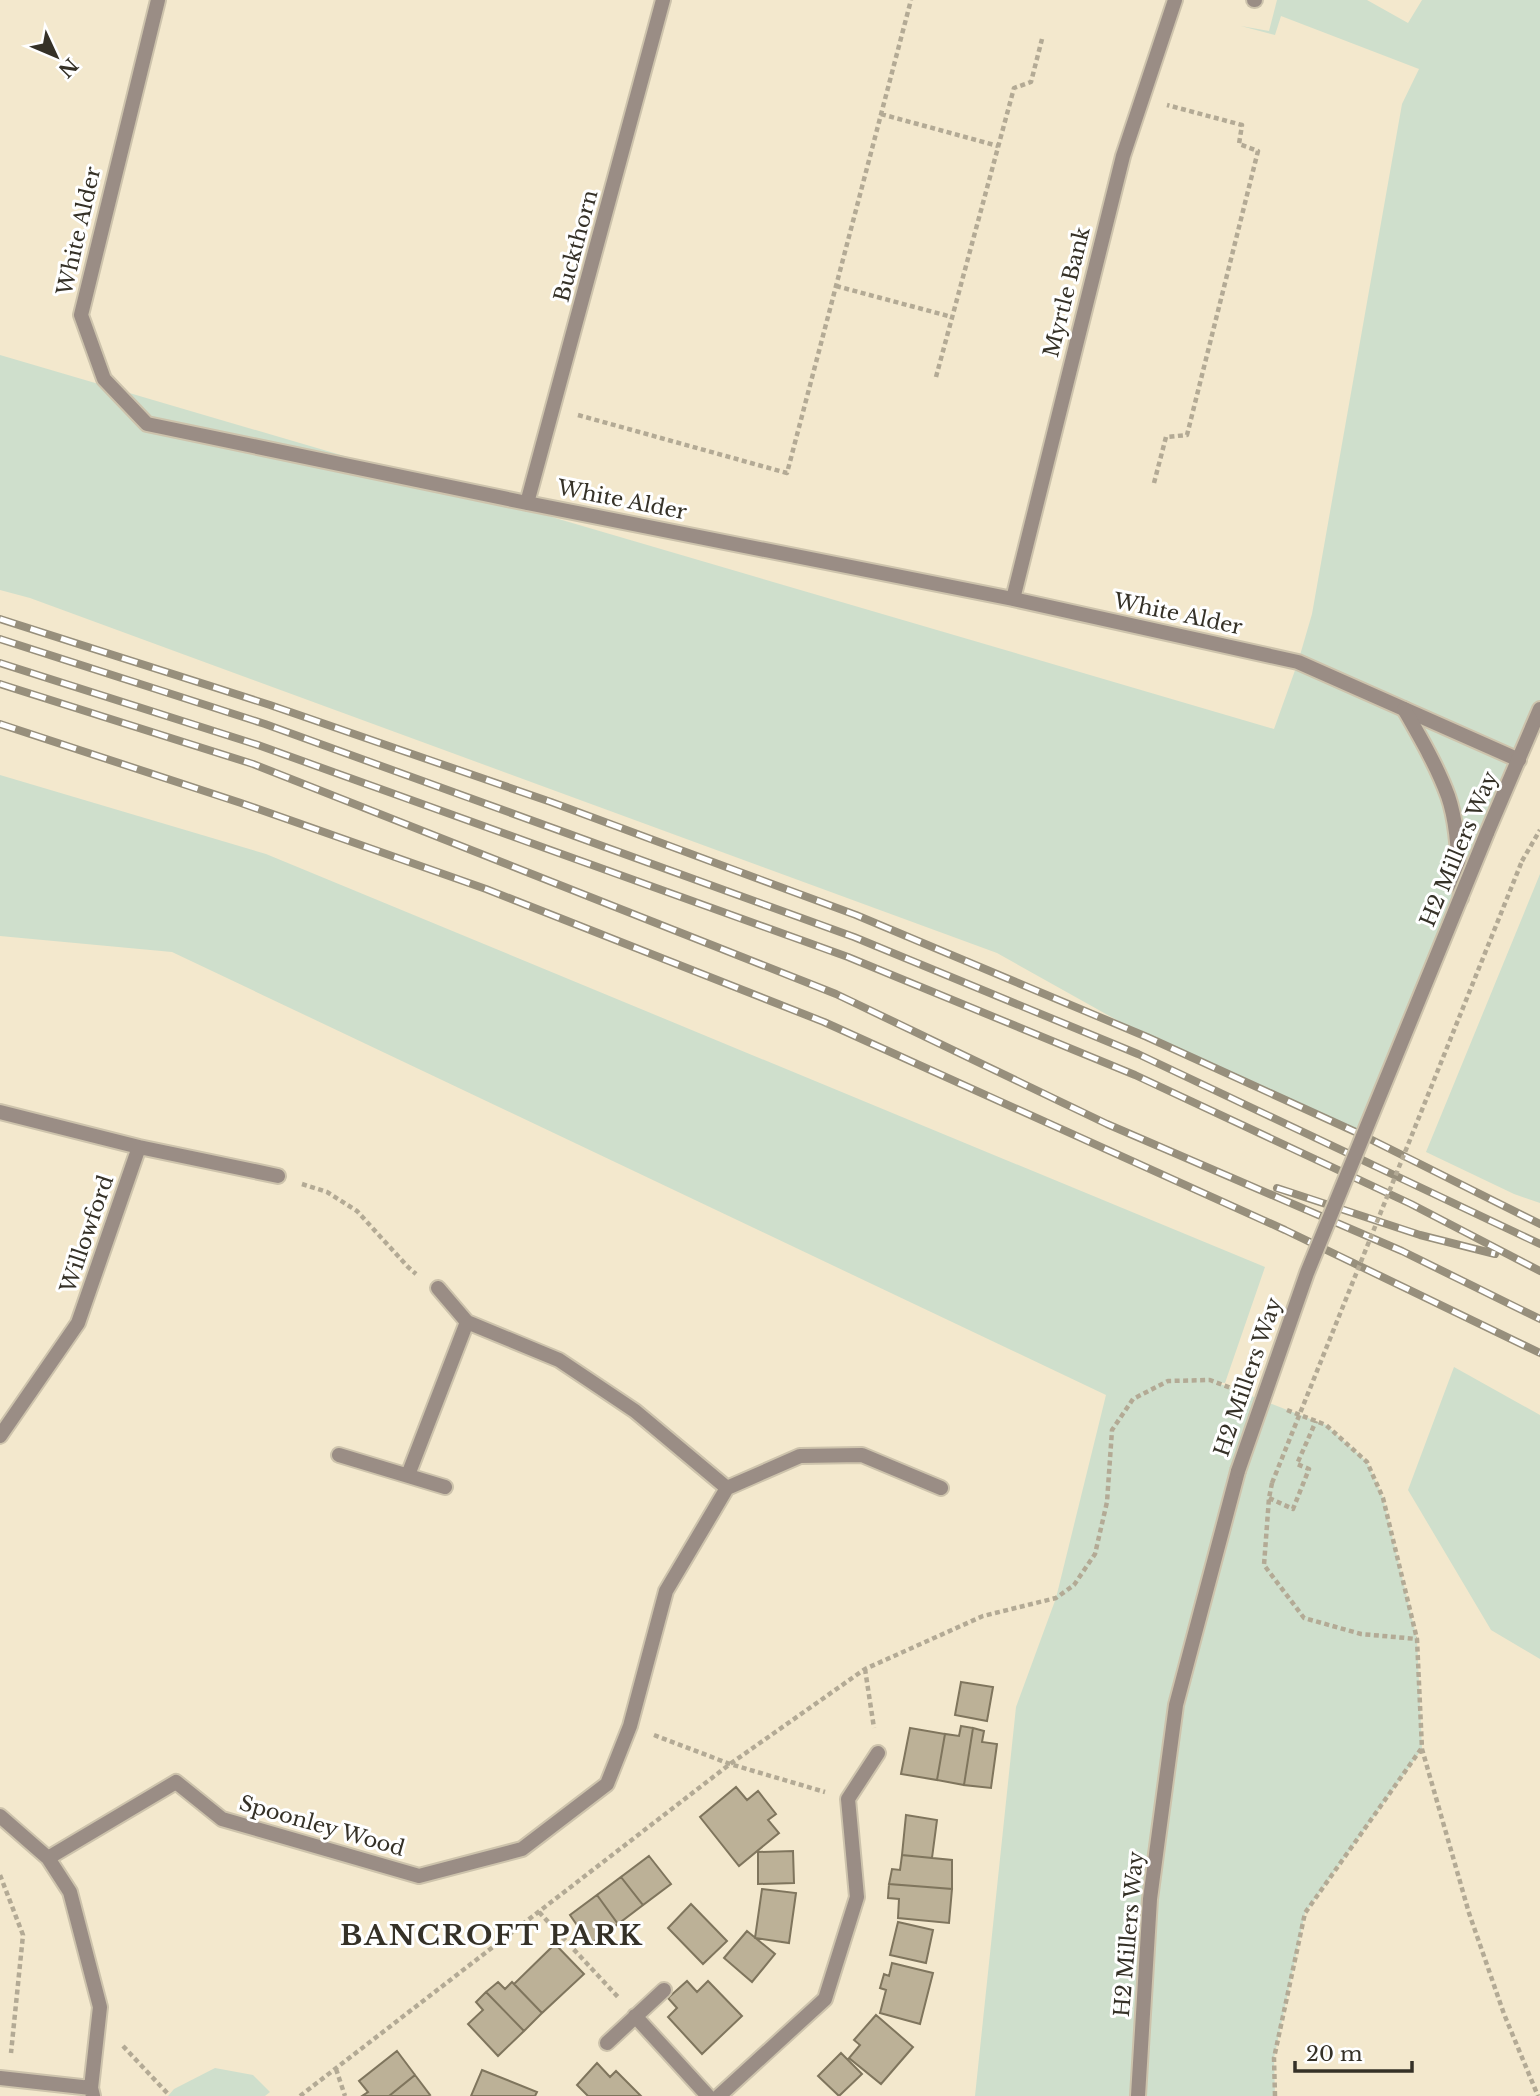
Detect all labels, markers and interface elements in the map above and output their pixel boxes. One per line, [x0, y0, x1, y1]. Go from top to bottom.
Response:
north arrow [21, 21, 91, 91]
text: N [53, 53, 82, 82]
street label: White Alder [51, 164, 106, 299]
street label: Buckthorn [549, 187, 603, 305]
street label: Myrtle Bank [1038, 224, 1096, 360]
street label: White Alder [554, 475, 689, 525]
street label: White Alder [1110, 587, 1245, 640]
street label: H2 Millers Way [1415, 767, 1504, 931]
street label: Willowford [54, 1172, 119, 1297]
street label: H2 Millers Way [1209, 1294, 1288, 1460]
street label: Spoonley Wood [236, 1790, 408, 1862]
street label: H2 Millers Way [1109, 1849, 1149, 2018]
district label: BANCROFT PARK [340, 1918, 644, 1953]
scale bar [1295, 2030, 1412, 2074]
text: 20 m [1306, 2041, 1363, 2067]

